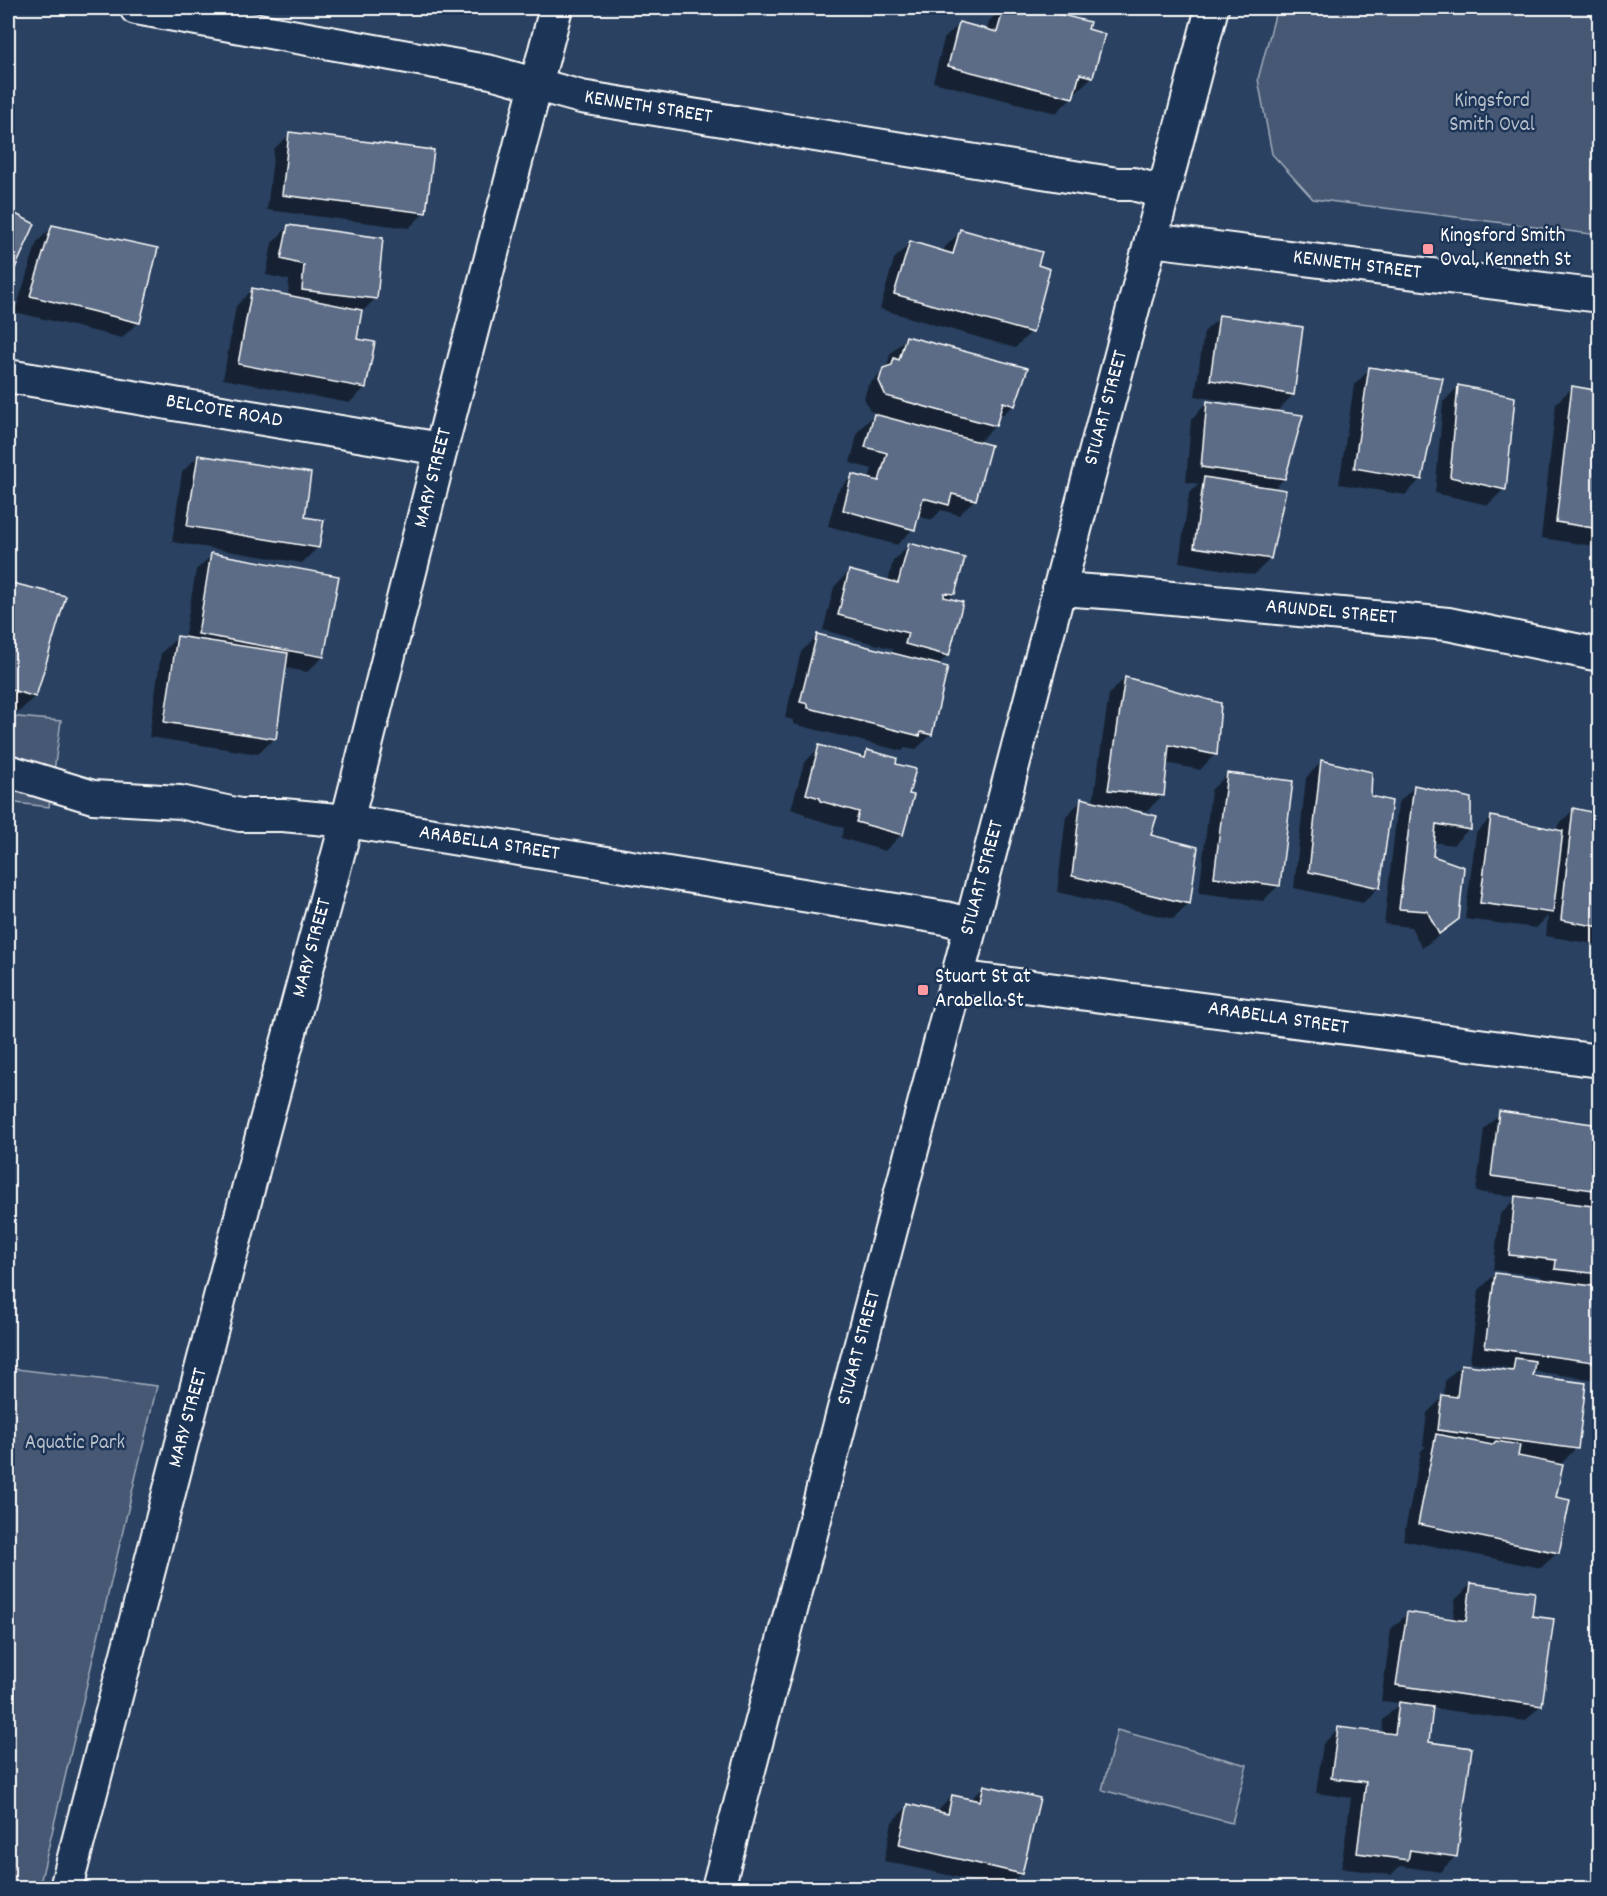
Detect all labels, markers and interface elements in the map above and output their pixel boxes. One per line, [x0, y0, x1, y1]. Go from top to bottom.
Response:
street label: KENNETH STREET [582, 83, 715, 133]
park label: Kingsford Smith Oval [1449, 87, 1535, 141]
place label: Kingsford Smith Oval, Kenneth St [1440, 222, 1571, 276]
marker: Kingsford Smith Oval, Kenneth St [1421, 242, 1435, 256]
street label: KENNETH STREET [1291, 243, 1423, 289]
street label: STUART STREET [1077, 347, 1137, 469]
street label: BELCOTE ROAD [163, 387, 285, 437]
street label: MARY STREET [407, 424, 461, 531]
street label: ARUNDEL STREET [1264, 592, 1398, 634]
street label: STUART STREET [953, 817, 1013, 939]
street label: ARABELLA STREET [417, 818, 562, 870]
street label: MARY STREET [285, 894, 341, 1001]
place label: Stuart St at Arabella St [935, 963, 1031, 1017]
marker: Stuart St at Arabella St [916, 983, 930, 997]
street label: ARABELLA STREET [1206, 994, 1351, 1044]
street label: STUART STREET [830, 1287, 890, 1409]
street label: MARY STREET [161, 1364, 217, 1471]
park label: Aquatic Park [25, 1429, 125, 1459]

